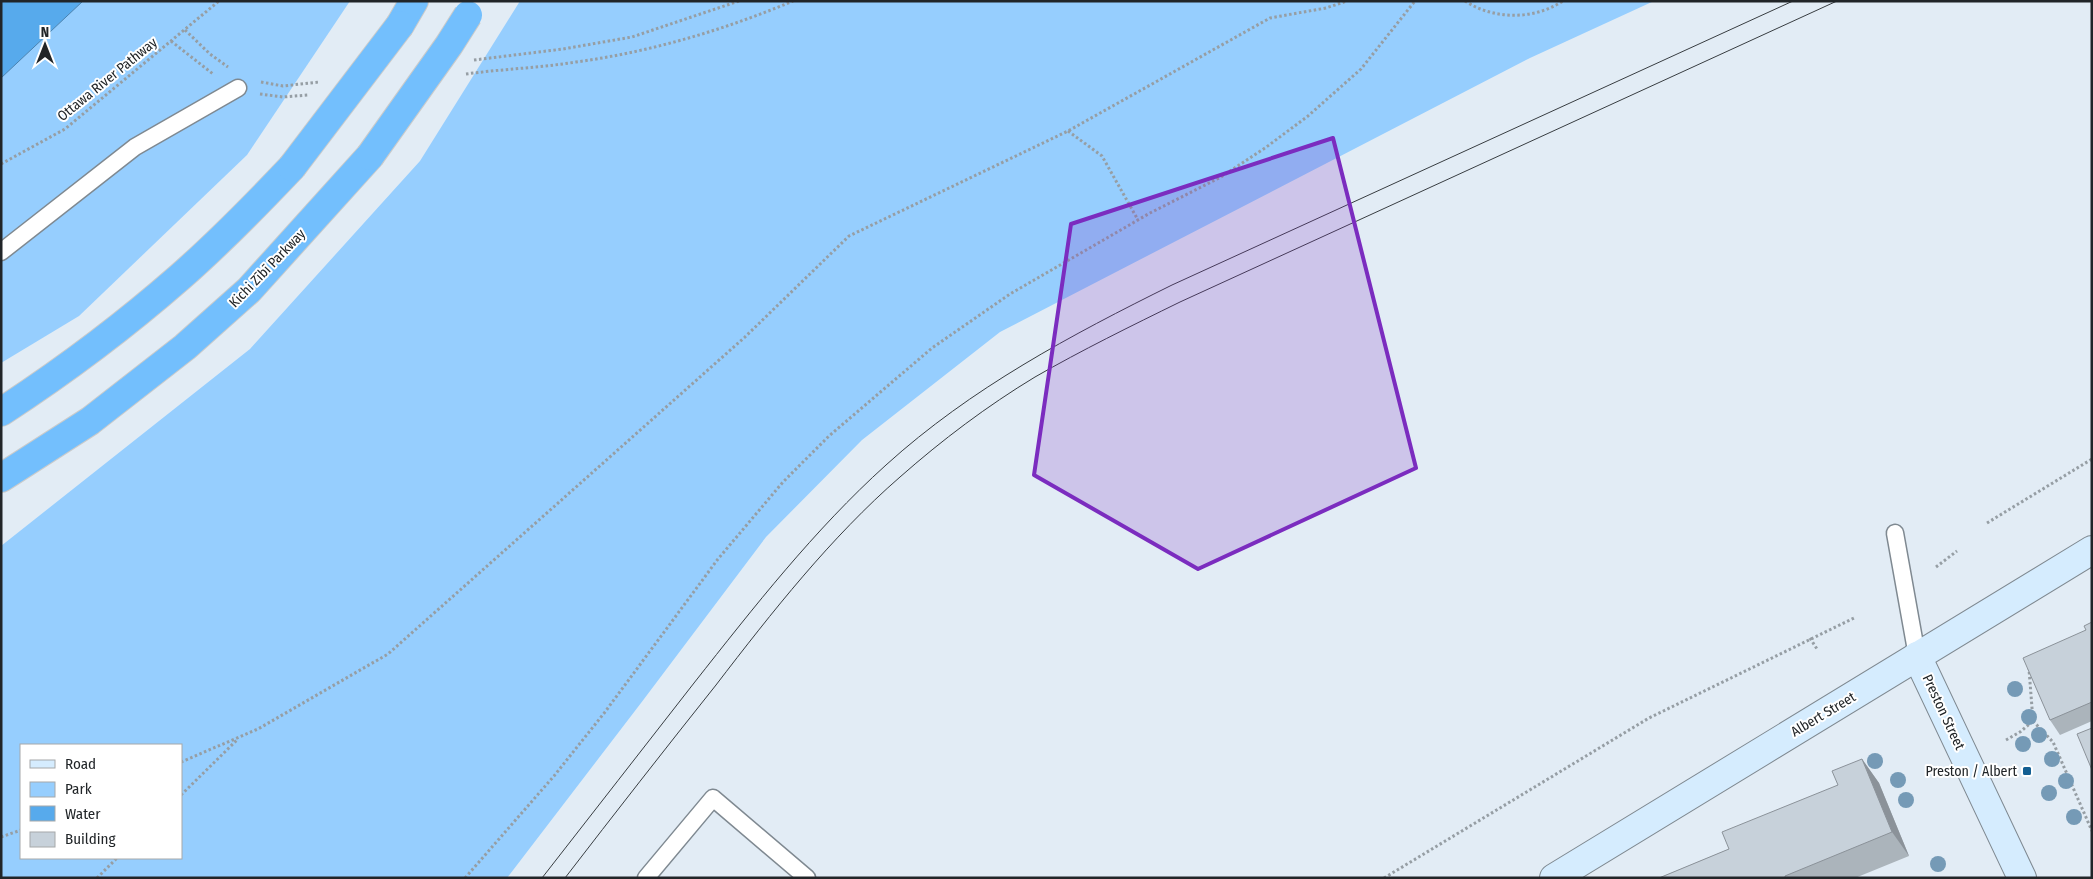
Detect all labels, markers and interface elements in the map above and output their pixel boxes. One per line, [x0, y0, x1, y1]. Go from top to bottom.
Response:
north arrow [20, 20, 70, 70]
text: N [41, 24, 49, 41]
street label: Ottawa River Pathway [54, 33, 161, 125]
street label: Kichi Zībī Parkway [226, 225, 310, 311]
street label: Preston Street [1919, 672, 1969, 753]
street label: Albert Street [1788, 688, 1859, 740]
legend [20, 744, 182, 859]
text: Road [65, 755, 96, 773]
place label: Preston / Albert [1925, 763, 2017, 780]
marker: Preston / Albert [2021, 765, 2033, 777]
text: Park [65, 780, 92, 798]
text: Water [65, 805, 101, 823]
text: Building [65, 830, 116, 848]

